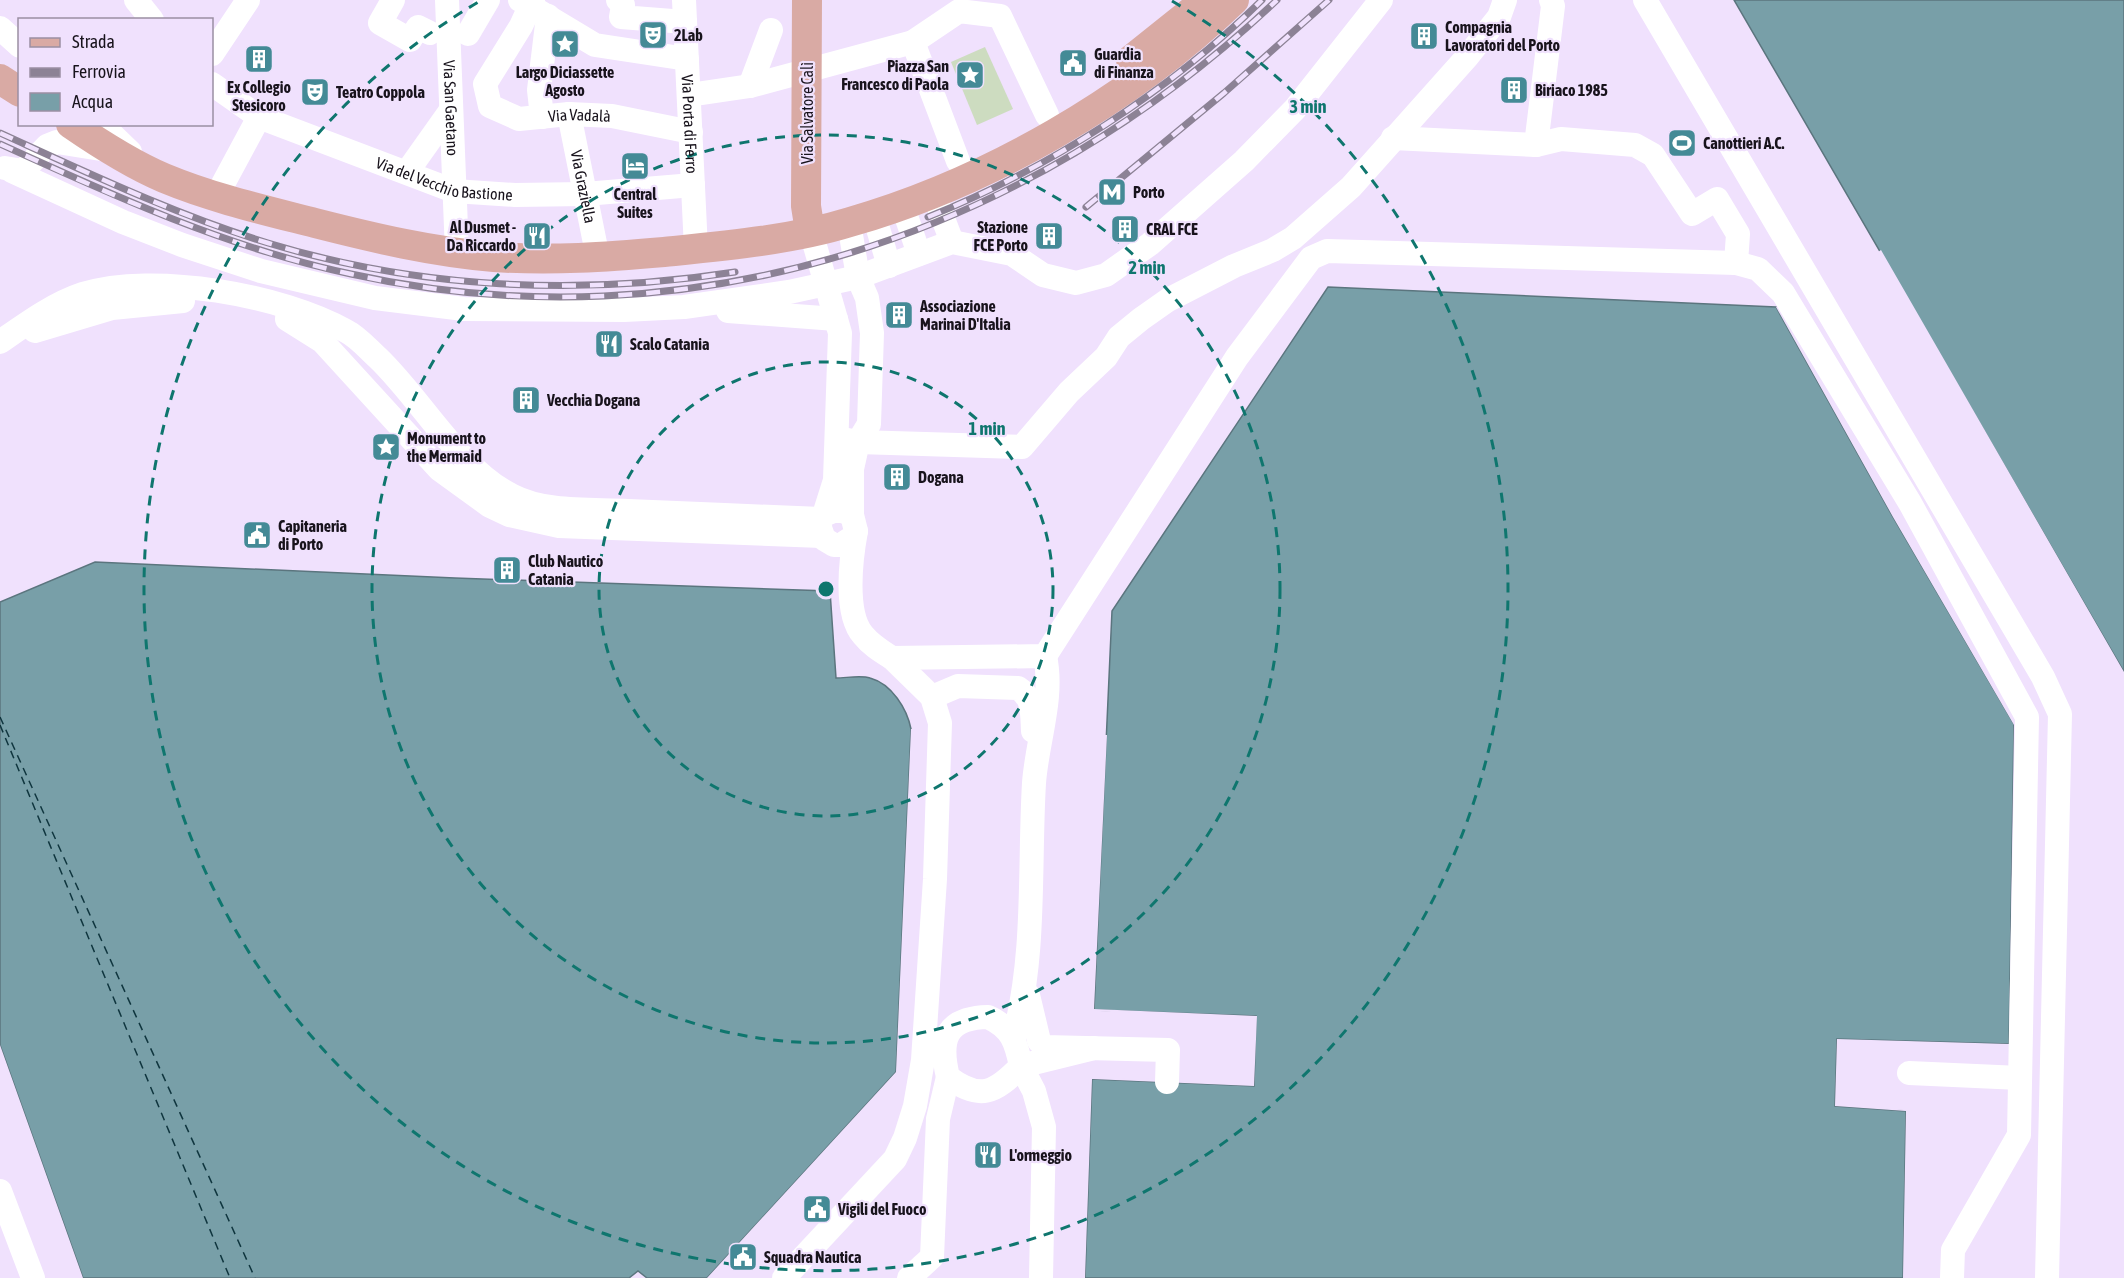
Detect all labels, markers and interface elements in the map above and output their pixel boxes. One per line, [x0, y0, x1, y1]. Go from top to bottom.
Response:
legend [18, 18, 213, 126]
place label: Compagnia Lavoratori del Porto [1445, 18, 1560, 54]
theatre icon: 2Lab [637, 19, 669, 51]
building icon: Compagnia Lavoratori del Porto [1408, 20, 1440, 52]
place label: 2Lab [674, 26, 703, 44]
place icon: Largo Diciassette Agosto [549, 28, 581, 60]
text: Strada [72, 31, 115, 52]
building icon: Ex Collegio Stesicoro [243, 43, 275, 75]
place label: Guardia di Finanza [1094, 45, 1154, 81]
public building icon: Guardia di Finanza [1057, 47, 1089, 79]
place label: Piazza San Francesco di Paola [841, 57, 949, 93]
place icon: Piazza San Francesco di Paola [954, 59, 986, 91]
street label: Via San Gaetano [440, 60, 462, 156]
text: Ferrovia [72, 61, 126, 82]
street label: Via Salvatore Calì [798, 62, 816, 164]
place label: Largo Diciassette Agosto [516, 63, 614, 99]
street label: Via Porta di Ferro [679, 74, 701, 174]
building icon: Biriaco 1985 [1498, 74, 1530, 106]
theatre icon: Teatro Coppola [299, 76, 331, 108]
place label: Ex Collegio Stesicoro [227, 78, 291, 114]
place label: Biriaco 1985 [1535, 81, 1608, 99]
place label: Teatro Coppola [336, 83, 425, 101]
text: Acqua [72, 91, 113, 112]
text: 3 min [1290, 96, 1327, 117]
street label: Via Vadalà [547, 105, 611, 125]
sports icon: Canottieri A.C. [1666, 127, 1698, 159]
place label: Canottieri A.C. [1703, 134, 1785, 152]
street label: Via Graziella [567, 148, 600, 225]
hotel icon: Central Suites [619, 150, 651, 182]
street label: Via del Vecchio Bastione [373, 153, 513, 204]
metro station icon: Porto [1096, 176, 1128, 208]
place label: Porto [1133, 183, 1165, 201]
place label: Central Suites [614, 185, 657, 221]
building icon: CRAL FCE [1109, 213, 1141, 245]
place label: Al Dusmet - Da Riccardo [447, 218, 516, 254]
place label: Stazione FCE Porto [974, 218, 1028, 254]
restaurant icon: Al Dusmet - Da Riccardo [521, 220, 553, 252]
building icon: Stazione FCE Porto [1033, 220, 1065, 252]
place label: CRAL FCE [1146, 220, 1198, 238]
text: 2 min [1129, 257, 1166, 278]
place label: Associazione Marinai D'Italia [919, 297, 1011, 333]
building icon: Associazione Marinai D'Italia [883, 299, 915, 331]
restaurant icon: Scalo Catania [593, 328, 625, 360]
place label: Scalo Catania [630, 335, 709, 353]
building icon: Vecchia Dogana [510, 384, 542, 416]
place label: Vecchia Dogana [546, 391, 640, 409]
text: 1 min [969, 418, 1006, 439]
place label: Monument to the Mermaid [406, 429, 487, 465]
place icon: Monument to the Mermaid [370, 431, 402, 463]
building icon: Dogana [881, 461, 913, 493]
place label: Dogana [918, 468, 964, 486]
place label: Capitaneria di Porto [278, 517, 347, 553]
public building icon: Capitaneria di Porto [241, 519, 273, 551]
place label: Club Nautico Catania [528, 552, 604, 588]
building icon: Club Nautico Catania [491, 554, 523, 586]
centre of rings [816, 579, 836, 599]
restaurant icon: L'ormeggio [972, 1139, 1004, 1171]
place label: L'ormeggio [1009, 1146, 1073, 1164]
public building icon: Vigili del Fuoco [801, 1193, 833, 1225]
place label: Vigili del Fuoco [837, 1200, 927, 1218]
public building icon: Squadra Nautica [727, 1241, 759, 1273]
place label: Squadra Nautica [764, 1248, 861, 1266]

